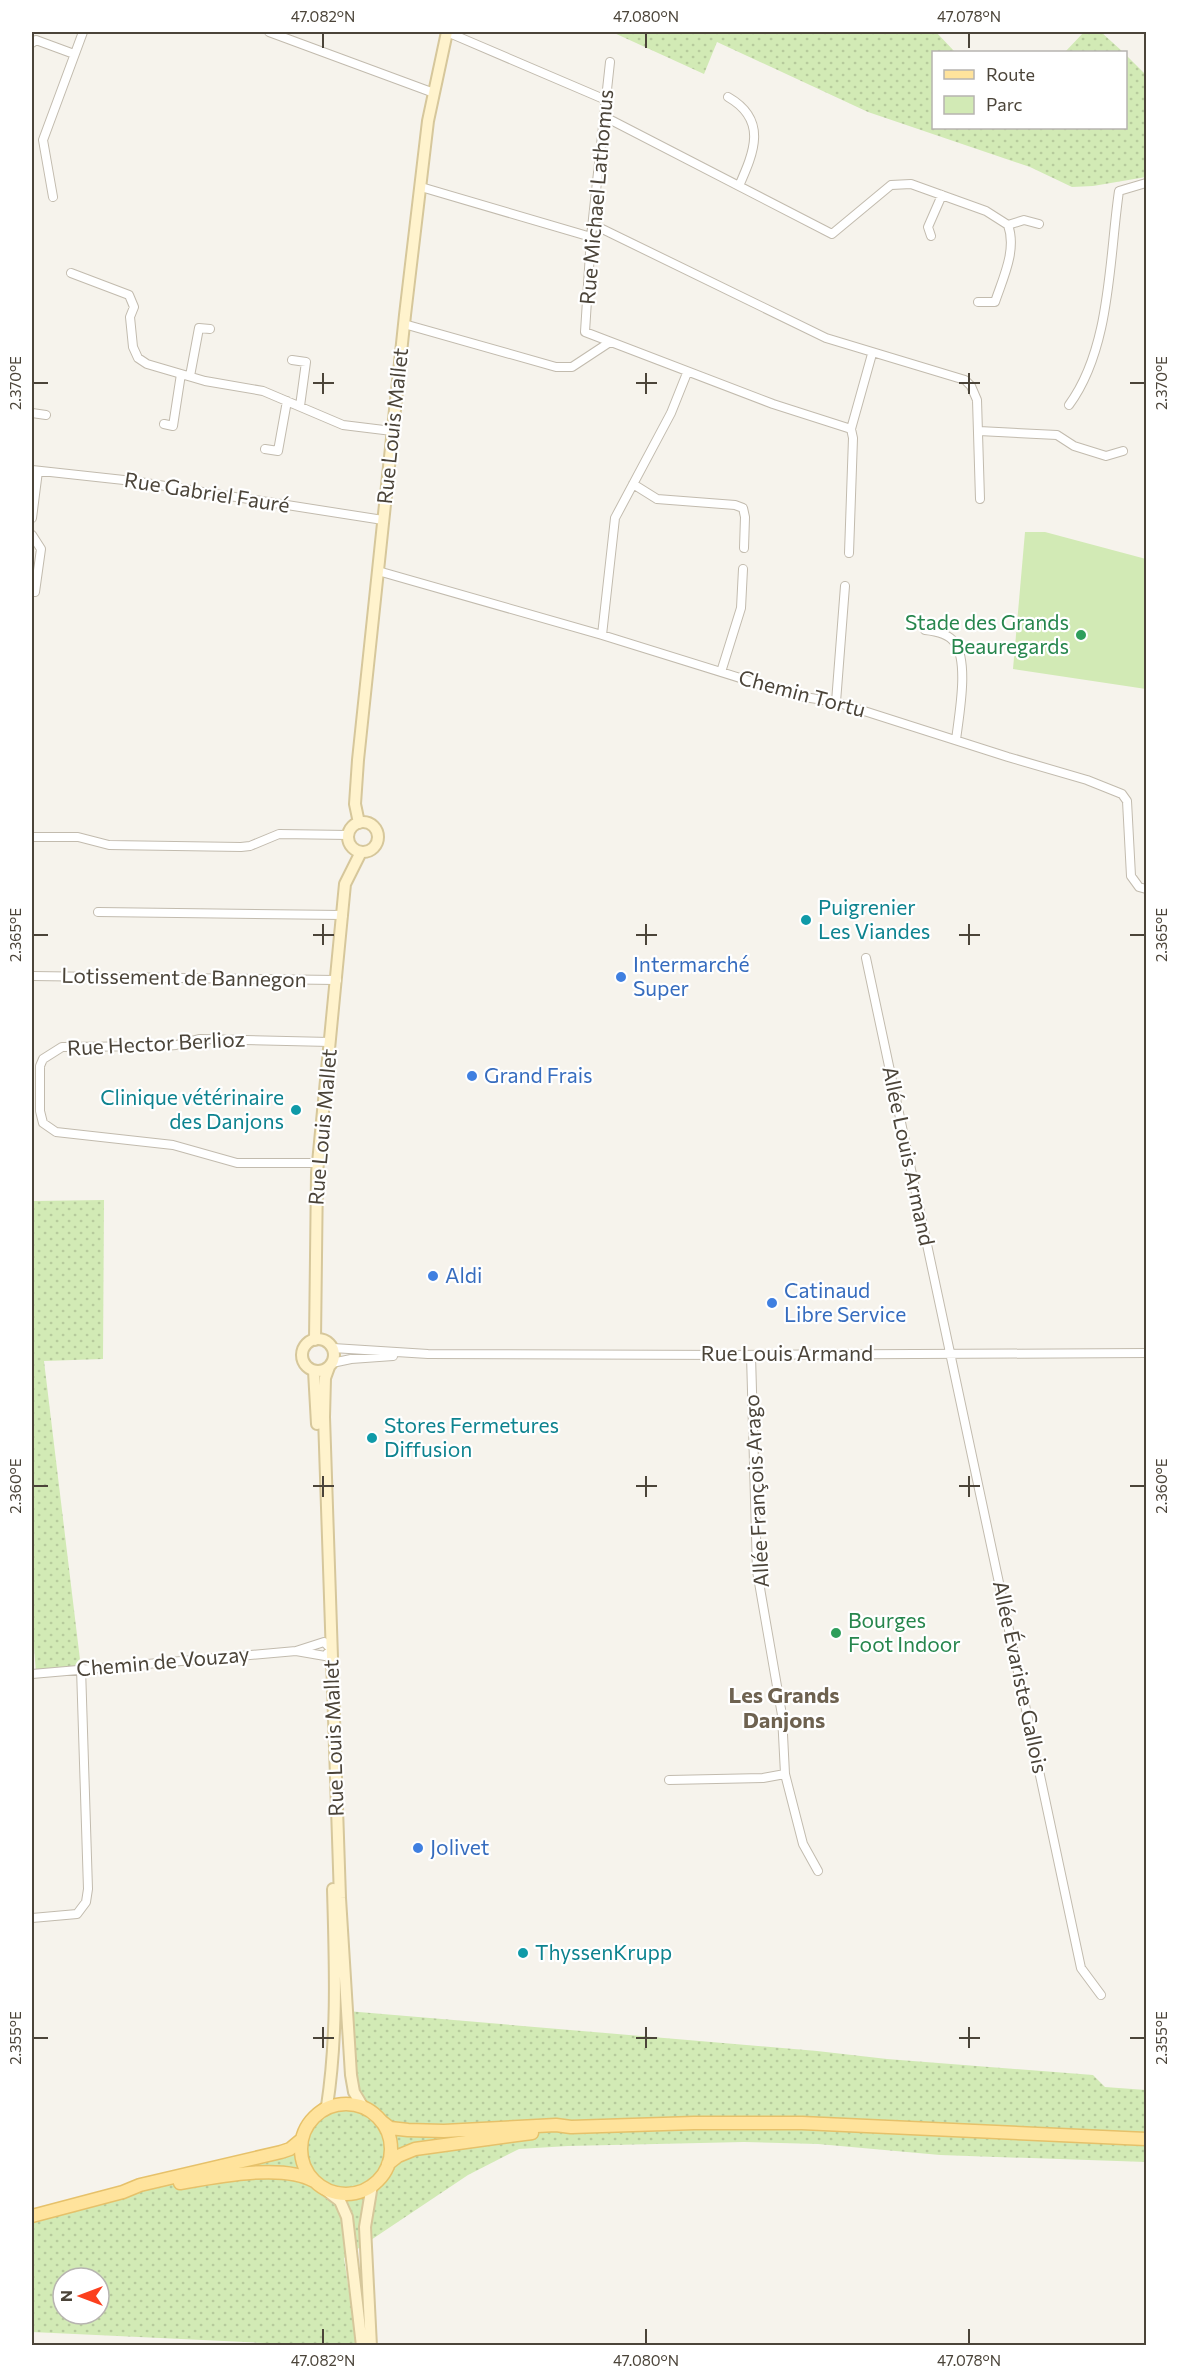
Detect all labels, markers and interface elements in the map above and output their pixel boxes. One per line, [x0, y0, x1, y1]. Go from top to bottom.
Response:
text: 47.082°N [291, 7, 355, 25]
text: 47.080°N [613, 7, 679, 25]
text: 47.078°N [937, 7, 1001, 25]
legend [932, 51, 1127, 129]
text: Route [986, 63, 1035, 85]
street label: Rue Michael Lathomus [574, 88, 617, 306]
text: Parc [986, 93, 1023, 115]
street label: Rue Louis Mallet [371, 346, 412, 505]
text: 2.370°E [6, 356, 24, 410]
text: 2.370°E [1152, 356, 1170, 410]
street label: Rue Gabriel Fauré [123, 466, 292, 517]
place label: Stade des Grands Beauregards [905, 609, 1069, 658]
marker: Stade des Grands Beauregards [1074, 628, 1088, 642]
street label: Chemin Tortu [736, 664, 869, 721]
place label: Puigrenier Les Viandes [818, 894, 930, 943]
text: 2.365°E [6, 908, 24, 962]
text: 2.365°E [1152, 908, 1170, 962]
marker: Puigrenier Les Viandes [799, 913, 813, 927]
place label: Intermarché Super [633, 951, 750, 1000]
street label: Lotissement de Bannegon [61, 962, 307, 991]
marker: Intermarché Super [614, 970, 628, 984]
street label: Rue Hector Berlioz [66, 1025, 246, 1060]
street label: Rue Louis Mallet [302, 1048, 341, 1206]
place label: Grand Frais [484, 1062, 593, 1087]
street label: Allée Louis Armand [878, 1064, 941, 1248]
marker: Grand Frais [465, 1069, 479, 1083]
place label: Clinique vétérinaire des Danjons [100, 1084, 284, 1133]
marker: Clinique vétérinaire des Danjons [289, 1103, 303, 1117]
place label: Aldi [445, 1262, 482, 1287]
marker: Aldi [426, 1269, 440, 1283]
place label: Catinaud Libre Service [784, 1277, 906, 1326]
marker: Catinaud Libre Service [765, 1296, 779, 1310]
street label: Rue Louis Armand [701, 1340, 873, 1365]
street label: Allée François Arago [738, 1394, 773, 1588]
place label: Stores Fermetures Diffusion [384, 1412, 559, 1461]
marker: Stores Fermetures Diffusion [365, 1431, 379, 1445]
text: 2.360°E [6, 1458, 24, 1514]
text: 2.360°E [1152, 1458, 1170, 1514]
street label: Allée Évariste Gallois [989, 1578, 1054, 1775]
place label: Bourges Foot Indoor [848, 1607, 961, 1656]
marker: Bourges Foot Indoor [829, 1626, 843, 1640]
street label: Chemin de Vouzay [75, 1640, 251, 1681]
street label: Rue Louis Mallet [317, 1659, 348, 1817]
district label: Les Grands Danjons [728, 1681, 840, 1733]
place label: Jolivet [430, 1834, 489, 1859]
marker: Jolivet [411, 1841, 425, 1855]
place label: ThyssenKrupp [535, 1939, 672, 1964]
marker: ThyssenKrupp [516, 1946, 530, 1960]
text: 2.355°E [6, 2011, 24, 2065]
text: 2.355°E [1152, 2011, 1170, 2065]
north arrow [51, 2266, 111, 2326]
text: N [56, 2290, 75, 2302]
text: 47.082°N [291, 2351, 355, 2369]
text: 47.080°N [613, 2351, 679, 2369]
text: 47.078°N [937, 2351, 1001, 2369]

